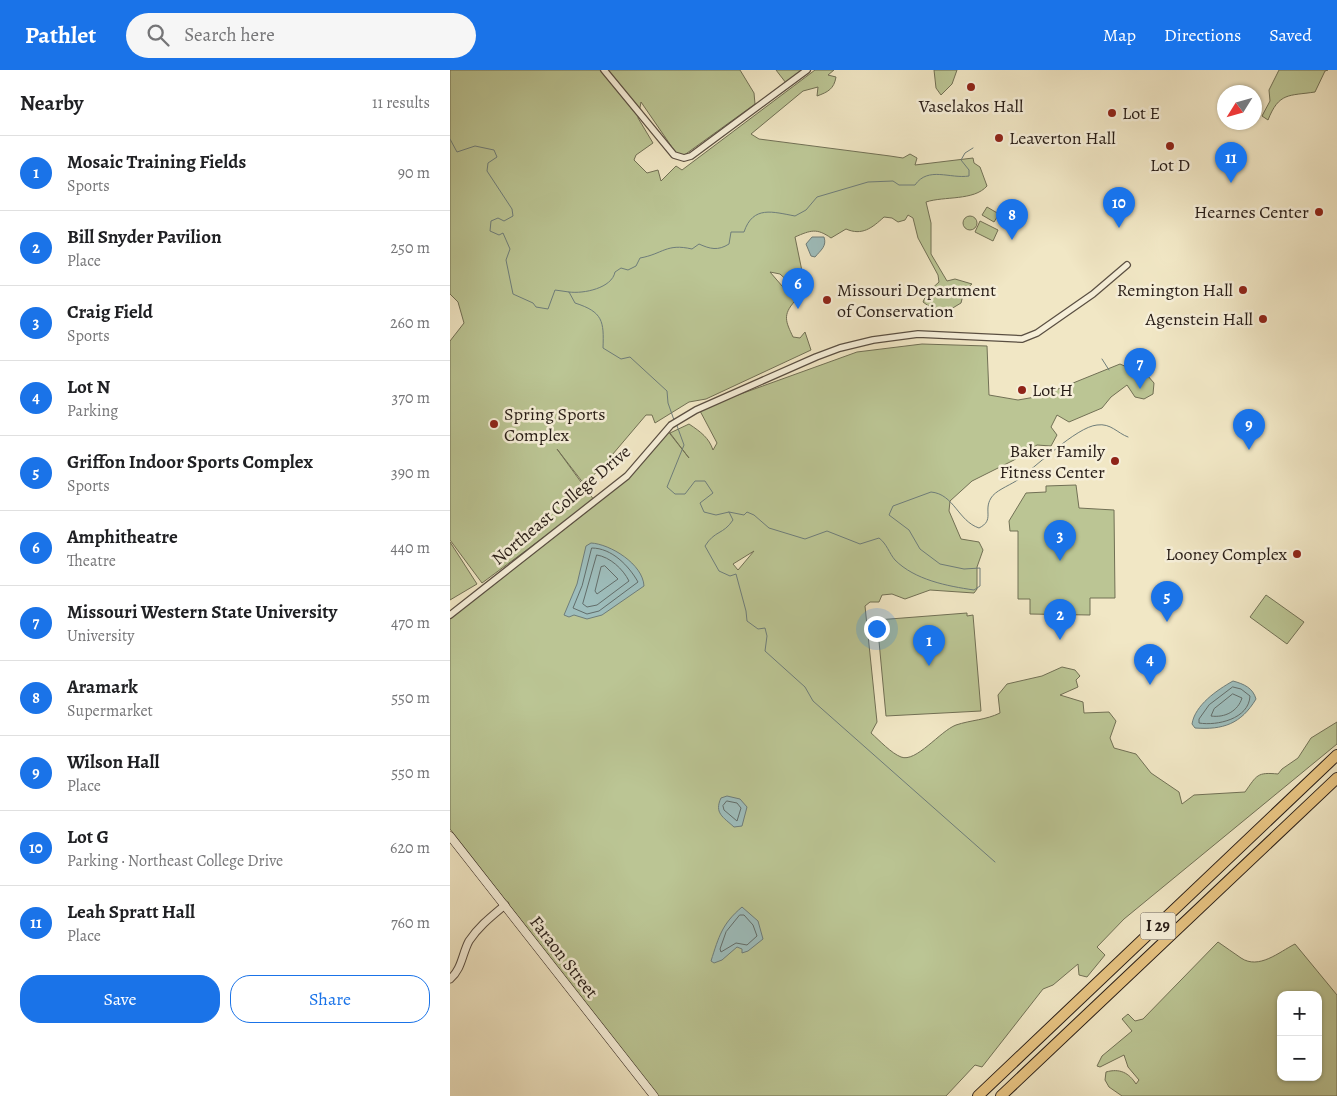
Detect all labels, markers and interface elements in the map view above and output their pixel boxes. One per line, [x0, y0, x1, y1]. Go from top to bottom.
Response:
search box [126, 13, 476, 58]
text: Pathlet [25, 19, 96, 51]
icon: search [144, 21, 172, 49]
text: Search here [184, 22, 275, 48]
text: Map [1103, 23, 1136, 47]
text: Directions [1164, 23, 1241, 47]
text: Saved [1269, 23, 1312, 47]
marker: Vaselakos Hall [965, 81, 977, 93]
north arrow [1217, 85, 1262, 130]
text: Nearby [20, 89, 83, 117]
text: 11 results [372, 92, 430, 114]
place label: Vaselakos Hall [918, 94, 1024, 118]
place label: Lot E [1122, 101, 1160, 125]
marker: Lot E [1106, 107, 1118, 119]
place label: Leaverton Hall [1009, 126, 1116, 150]
marker: Leaverton Hall [993, 132, 1005, 144]
marker: Lot D [1164, 140, 1176, 152]
pin: 11 [1215, 142, 1247, 183]
text: Mosaic Training Fields [67, 149, 246, 175]
place label: Lot D [1150, 153, 1190, 177]
text: 1 [33, 162, 39, 184]
text: 90 m [398, 162, 430, 184]
text: Sports [67, 175, 110, 197]
pin: 10 [1103, 187, 1135, 228]
pin: 8 [996, 199, 1028, 240]
place label: Hearnes Center [1194, 200, 1309, 224]
marker: Hearnes Center [1313, 206, 1325, 218]
text: Bill Snyder Pavilion [67, 224, 222, 250]
text: 2 [32, 237, 40, 259]
text: 250 m [391, 237, 430, 259]
text: Place [67, 250, 101, 272]
pin: 6 [782, 268, 814, 309]
place label: Missouri Department of Conservation [837, 278, 996, 323]
place label: Remington Hall [1117, 278, 1234, 302]
marker: Remington Hall [1237, 284, 1249, 296]
marker: Missouri Department of Conservation [821, 294, 833, 306]
text: Craig Field [67, 299, 153, 325]
place label: Agenstein Hall [1144, 307, 1254, 331]
text: 3 [33, 312, 39, 334]
text: 260 m [390, 312, 430, 334]
marker: Agenstein Hall [1257, 313, 1269, 325]
text: Sports [67, 325, 110, 347]
pin: 7 [1124, 348, 1156, 389]
text: Lot N [67, 374, 110, 400]
place label: Lot H [1032, 378, 1073, 402]
marker: Lot H [1016, 384, 1028, 396]
text: 4 [32, 387, 40, 409]
text: 370 m [392, 387, 430, 409]
text: Parking [67, 400, 118, 422]
place label: Spring Sports Complex [504, 402, 606, 447]
pin: 9 [1233, 409, 1265, 450]
marker: Spring Sports Complex [488, 418, 500, 430]
place label: Baker Family Fitness Center [999, 439, 1106, 484]
street label: Northeast College Drive [486, 440, 636, 570]
text: Griffon Indoor Sports Complex [67, 449, 313, 475]
marker: Baker Family Fitness Center [1109, 455, 1121, 467]
text: 5 [33, 462, 39, 484]
text: 390 m [391, 462, 430, 484]
text: Sports [67, 475, 110, 497]
pin: 3 [1044, 520, 1076, 561]
text: Amphitheatre [67, 524, 178, 550]
text: 6 [32, 537, 40, 559]
text: 440 m [390, 537, 430, 559]
place label: Looney Complex [1165, 542, 1287, 566]
marker: Looney Complex [1291, 548, 1303, 560]
text: Theatre [67, 550, 116, 572]
pin: 5 [1151, 581, 1183, 622]
text: Missouri Western State University [67, 599, 337, 625]
pin: 2 [1044, 599, 1076, 640]
text: 7 [33, 612, 39, 634]
text: 470 m [391, 612, 430, 634]
your location [864, 616, 890, 642]
text: University [67, 625, 134, 647]
pin: 1 [913, 625, 945, 666]
pin: 4 [1134, 644, 1166, 685]
text: Aramark [67, 674, 138, 700]
text: 8 [32, 687, 40, 709]
text: 550 m [391, 687, 430, 709]
text: Supermarket [67, 700, 153, 722]
text: Wilson Hall [67, 749, 160, 775]
text: 9 [32, 762, 40, 784]
text: 550 m [391, 762, 430, 784]
text: Place [67, 775, 101, 797]
text: Lot G [67, 824, 109, 850]
text: 10 [29, 837, 43, 859]
text: 620 m [390, 837, 430, 859]
text: Parking · Northeast College Drive [67, 850, 283, 872]
text: Leah Spratt Hall [67, 899, 195, 925]
street label: Faraon Street [524, 911, 604, 1003]
text: 11 [30, 912, 42, 934]
text: 760 m [391, 912, 430, 934]
road number: I 29 [1140, 912, 1176, 939]
text: Place [67, 925, 101, 947]
button: Save [20, 975, 220, 1023]
button: Share [230, 975, 430, 1023]
map controls [1277, 991, 1322, 1081]
button: + [1277, 991, 1322, 1036]
button: − [1277, 1036, 1322, 1081]

